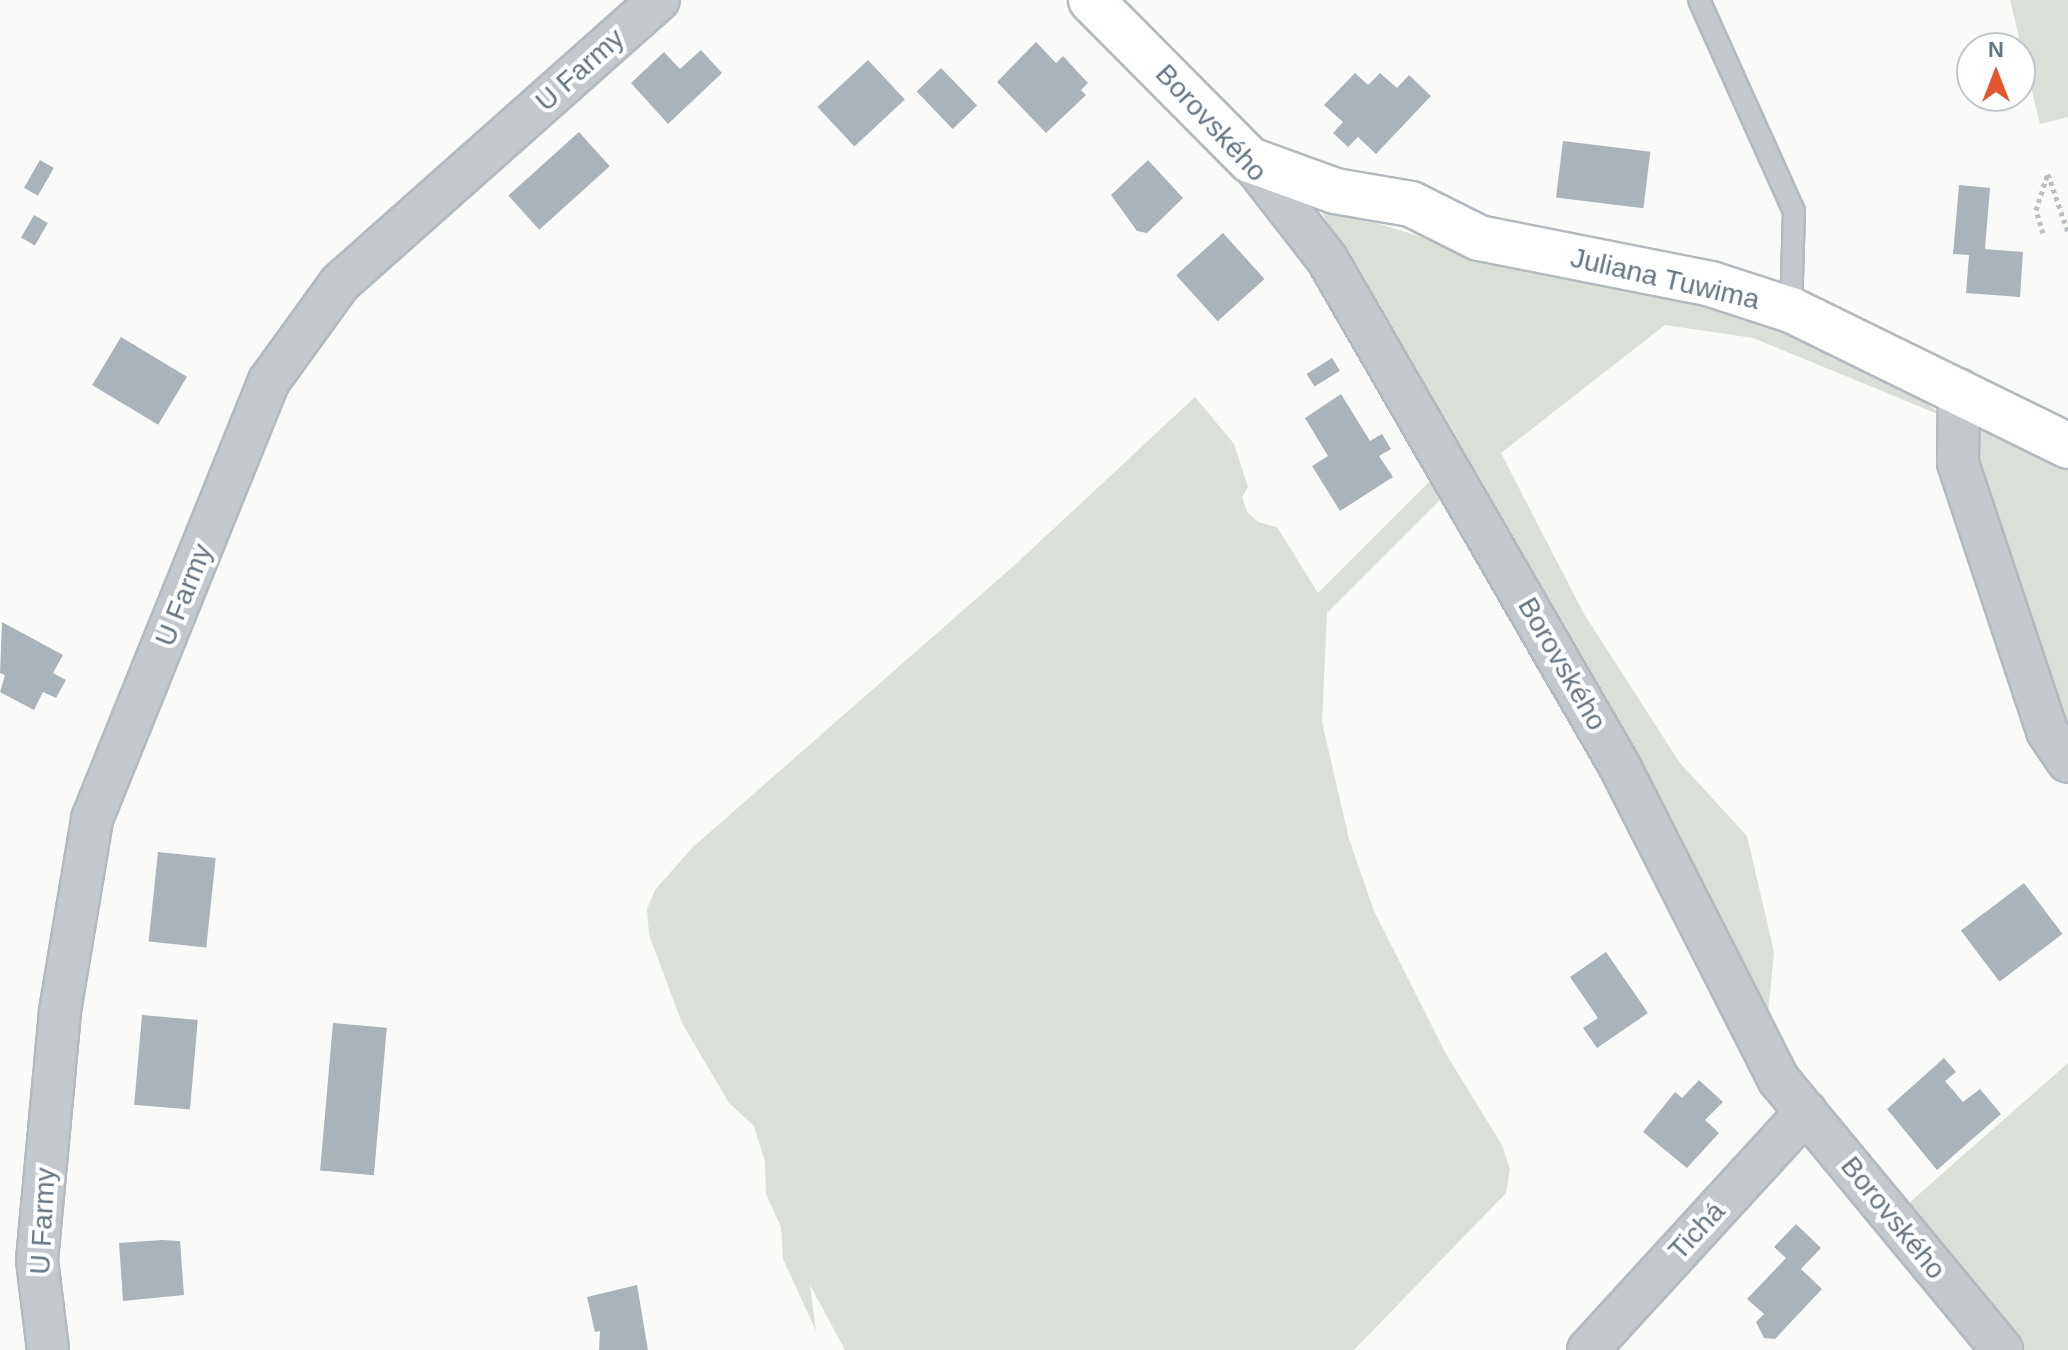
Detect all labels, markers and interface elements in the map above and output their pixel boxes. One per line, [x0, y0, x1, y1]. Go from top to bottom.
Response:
street label: U Farmy [529, 22, 631, 118]
north arrow [1956, 32, 2036, 112]
text: N [1988, 37, 2004, 62]
street label: Borovského [1148, 57, 1274, 189]
street label: Juliana Tuwima [1567, 241, 1763, 317]
street label: U Farmy [148, 539, 220, 651]
street label: Borovského [1510, 592, 1614, 736]
street label: Borovského [1833, 1150, 1953, 1286]
street label: U Farmy [23, 1167, 63, 1275]
street label: Tichá [1662, 1195, 1732, 1267]

